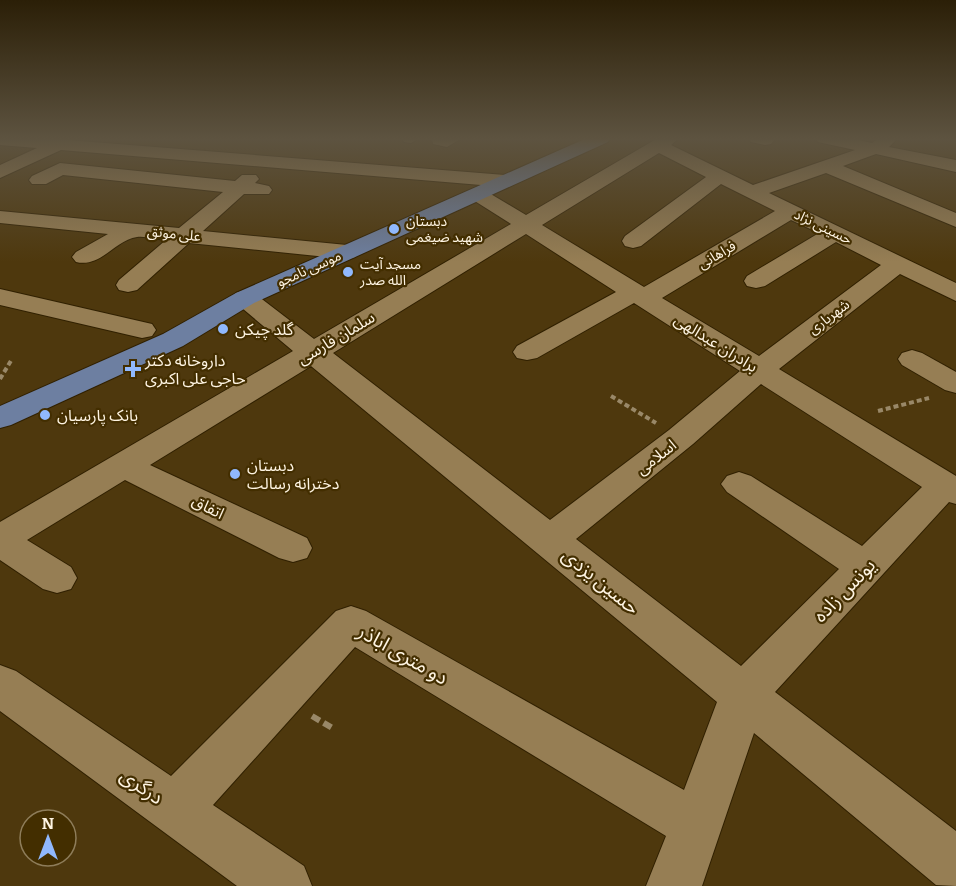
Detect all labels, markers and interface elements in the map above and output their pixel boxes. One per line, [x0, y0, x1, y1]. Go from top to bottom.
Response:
street label: حسینی نژاد [791, 206, 855, 248]
place label: دبستان شهید ضیغمی [406, 213, 483, 246]
marker: دبستان شهید ضیغمی [387, 222, 401, 236]
street label: علی موثق [146, 223, 202, 246]
street label: فراهانی [695, 237, 739, 273]
street label: موسی نامجو [274, 247, 344, 291]
place label: مسجد آیت الله صدر [359, 256, 421, 289]
marker: مسجد آیت الله صدر [341, 265, 355, 279]
street label: شهریاری [805, 296, 853, 338]
street label: سلمان فارسی [294, 307, 378, 369]
street label: برادران عبدالهی [671, 310, 761, 376]
place label: گلد چیکن [235, 320, 294, 340]
marker: گلد چیکن [216, 322, 230, 336]
place label: داروخانه دکتر حاجی علی اکبری [144, 351, 246, 388]
marker: داروخانه دکتر حاجی علی اکبری [126, 362, 140, 376]
place label: بانک پارسیان [57, 406, 138, 426]
marker: بانک پارسیان [38, 408, 52, 422]
street label: اسلامی [632, 435, 680, 479]
place label: دبستان دخترانه رسالت [247, 456, 339, 493]
marker: دبستان دخترانه رسالت [228, 467, 242, 481]
street label: اتفاق [189, 491, 227, 523]
street label: حسین یزدی [557, 542, 645, 620]
street label: یونس زاده [808, 553, 880, 627]
street label: دو متری اباذر [353, 618, 452, 689]
street label: درگری [116, 763, 168, 809]
north arrow [18, 808, 78, 868]
text: N [42, 814, 54, 833]

